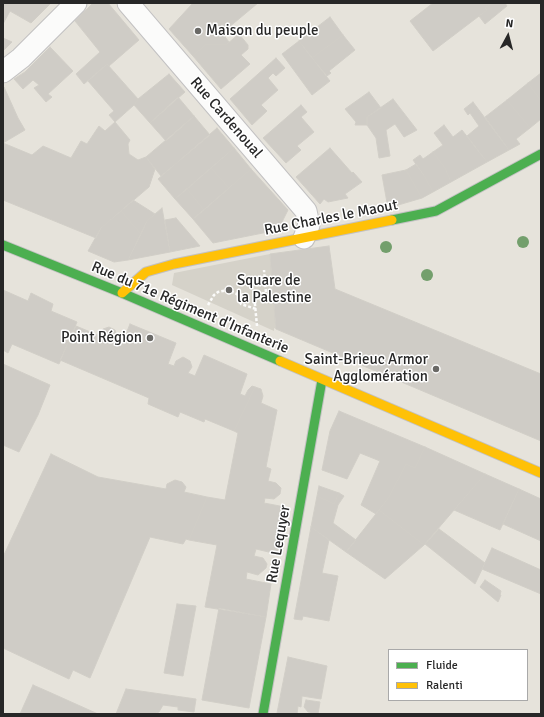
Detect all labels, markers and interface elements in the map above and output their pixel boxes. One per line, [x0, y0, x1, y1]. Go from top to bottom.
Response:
north arrow [488, 16, 528, 56]
text: N [505, 17, 514, 31]
place label: Maison du peuple [206, 22, 318, 40]
marker: Maison du peuple [193, 26, 203, 36]
street label: Rue Cardenoual [186, 74, 266, 162]
street label: Rue Charles le Maout [263, 196, 399, 240]
street label: Rue du 71e Régiment d'Infanterie [88, 258, 292, 358]
place label: Square de la Palestine [237, 272, 312, 307]
marker: Square de la Palestine [224, 285, 234, 295]
place label: Point Région [61, 329, 142, 347]
marker: Point Région [145, 333, 155, 343]
place label: Saint-Brieuc Armor Agglomération [305, 351, 428, 386]
marker: Saint-Brieuc Armor Agglomération [431, 364, 441, 374]
street label: Rue Lequyer [263, 504, 295, 584]
legend [388, 649, 528, 701]
text: Fluide [426, 658, 458, 673]
text: Ralenti [426, 678, 463, 693]

